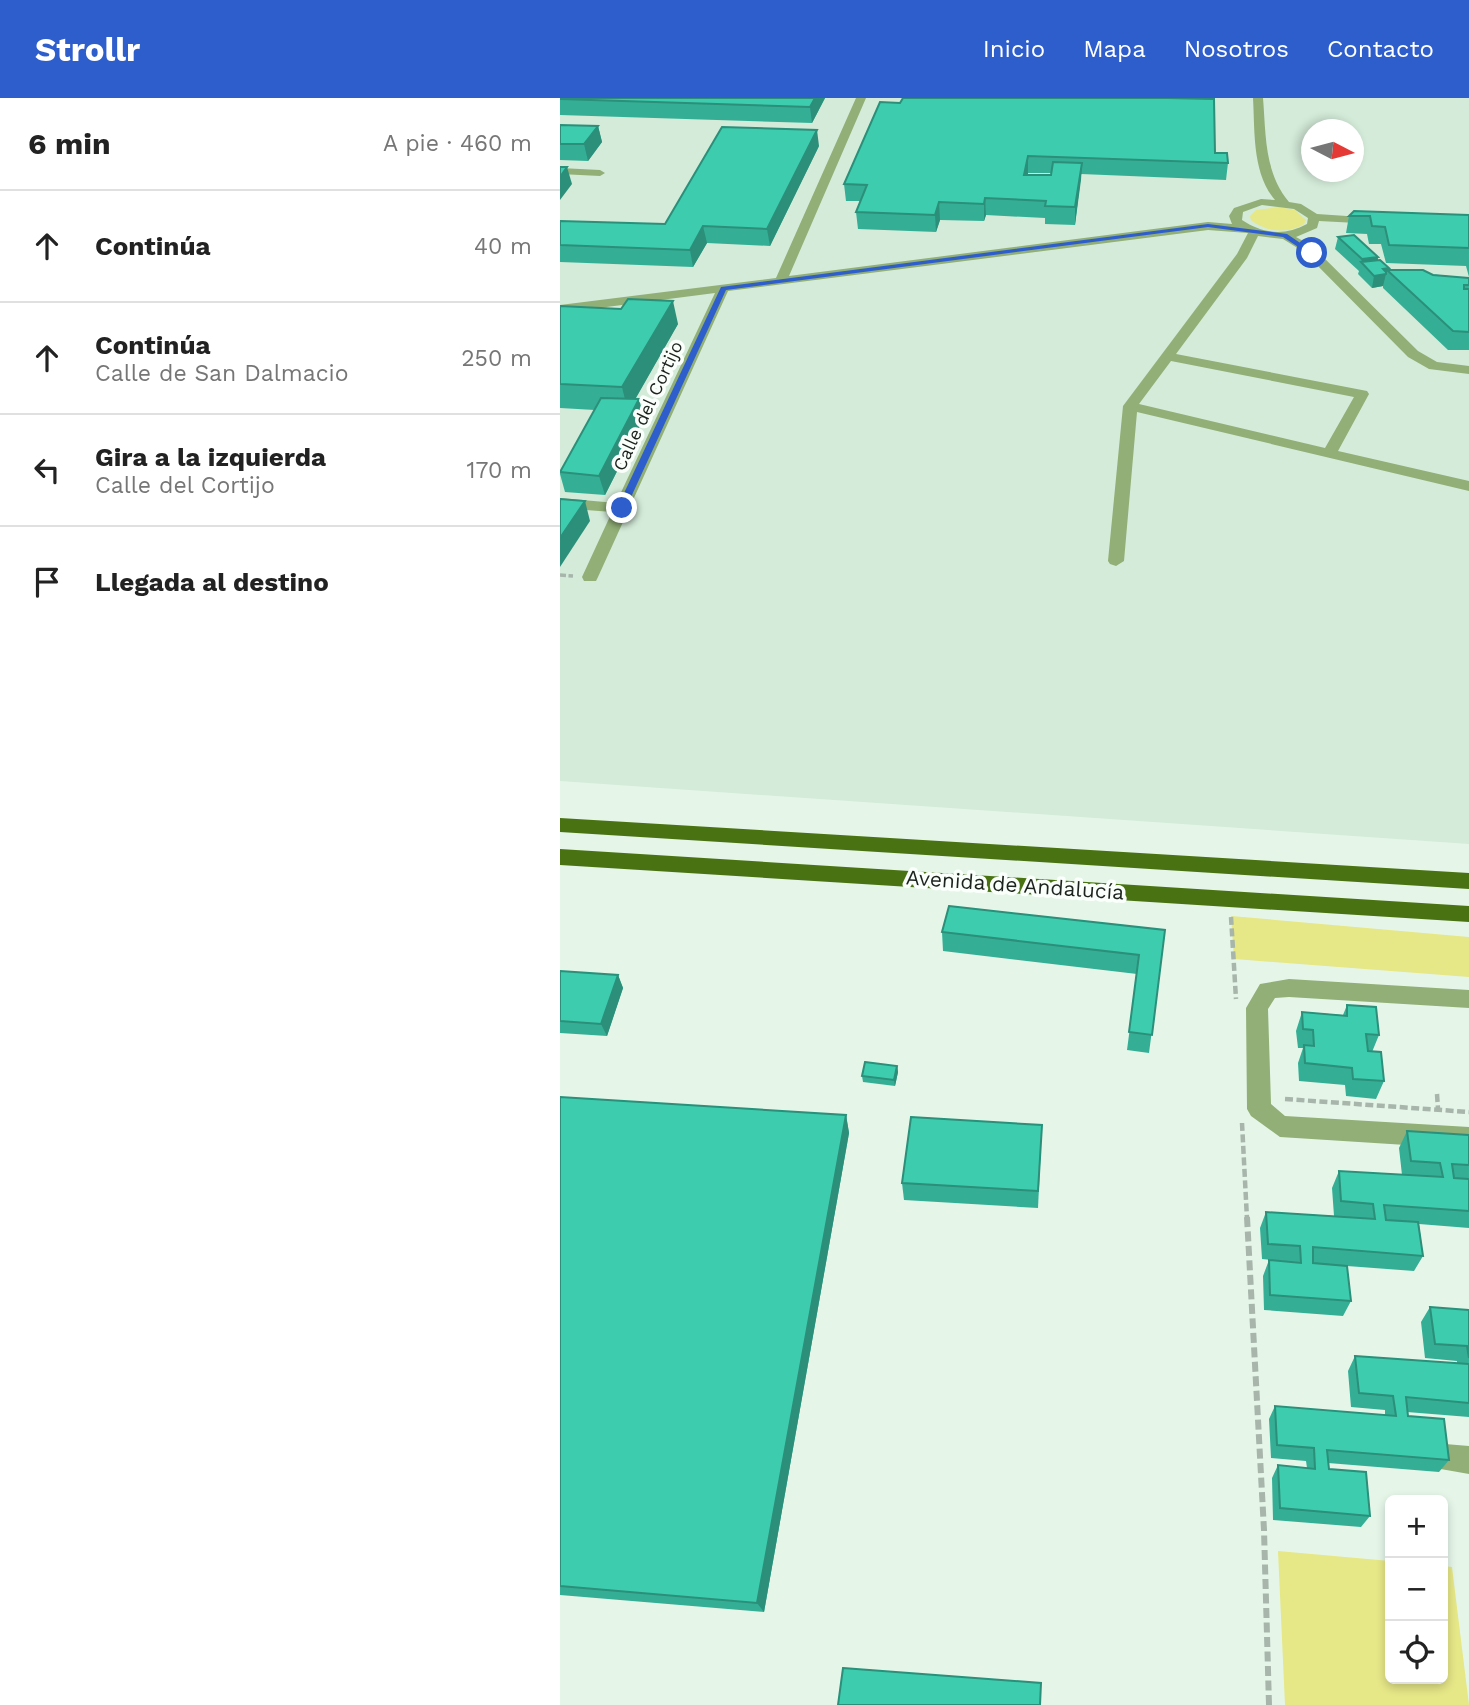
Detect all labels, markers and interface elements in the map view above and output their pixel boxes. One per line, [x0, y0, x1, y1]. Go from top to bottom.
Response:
text: Strollr [35, 30, 140, 69]
text: Inicio [983, 35, 1045, 63]
text: Mapa [1083, 35, 1146, 63]
text: Nosotros [1184, 35, 1289, 63]
text: Contacto [1327, 35, 1434, 63]
north arrow [1301, 119, 1364, 182]
text: 6 min [28, 126, 111, 161]
text: A pie · 460 m [383, 130, 532, 157]
icon: ahead [28, 227, 66, 265]
text: Continúa [95, 231, 211, 261]
text: 40 m [474, 233, 532, 260]
route start [1296, 237, 1327, 268]
text: Continúa [95, 330, 211, 360]
street label: Calle del Cortijo [608, 338, 687, 474]
icon: ahead [28, 339, 66, 377]
text: 250 m [461, 345, 532, 372]
text: Calle de San Dalmacio [95, 360, 349, 387]
text: Gira a la izquierda [95, 442, 326, 472]
icon: left [28, 451, 66, 489]
text: 170 m [467, 457, 532, 484]
text: Calle del Cortijo [95, 472, 275, 499]
route end [606, 492, 637, 523]
icon: arrive [28, 563, 66, 601]
text: Llegada al destino [95, 567, 329, 597]
street label: Avenida de Andalucía [905, 864, 1125, 905]
map controls [1385, 1495, 1448, 1684]
button: + [1385, 1495, 1448, 1558]
button: − [1385, 1558, 1448, 1621]
button: locate [1385, 1621, 1448, 1684]

